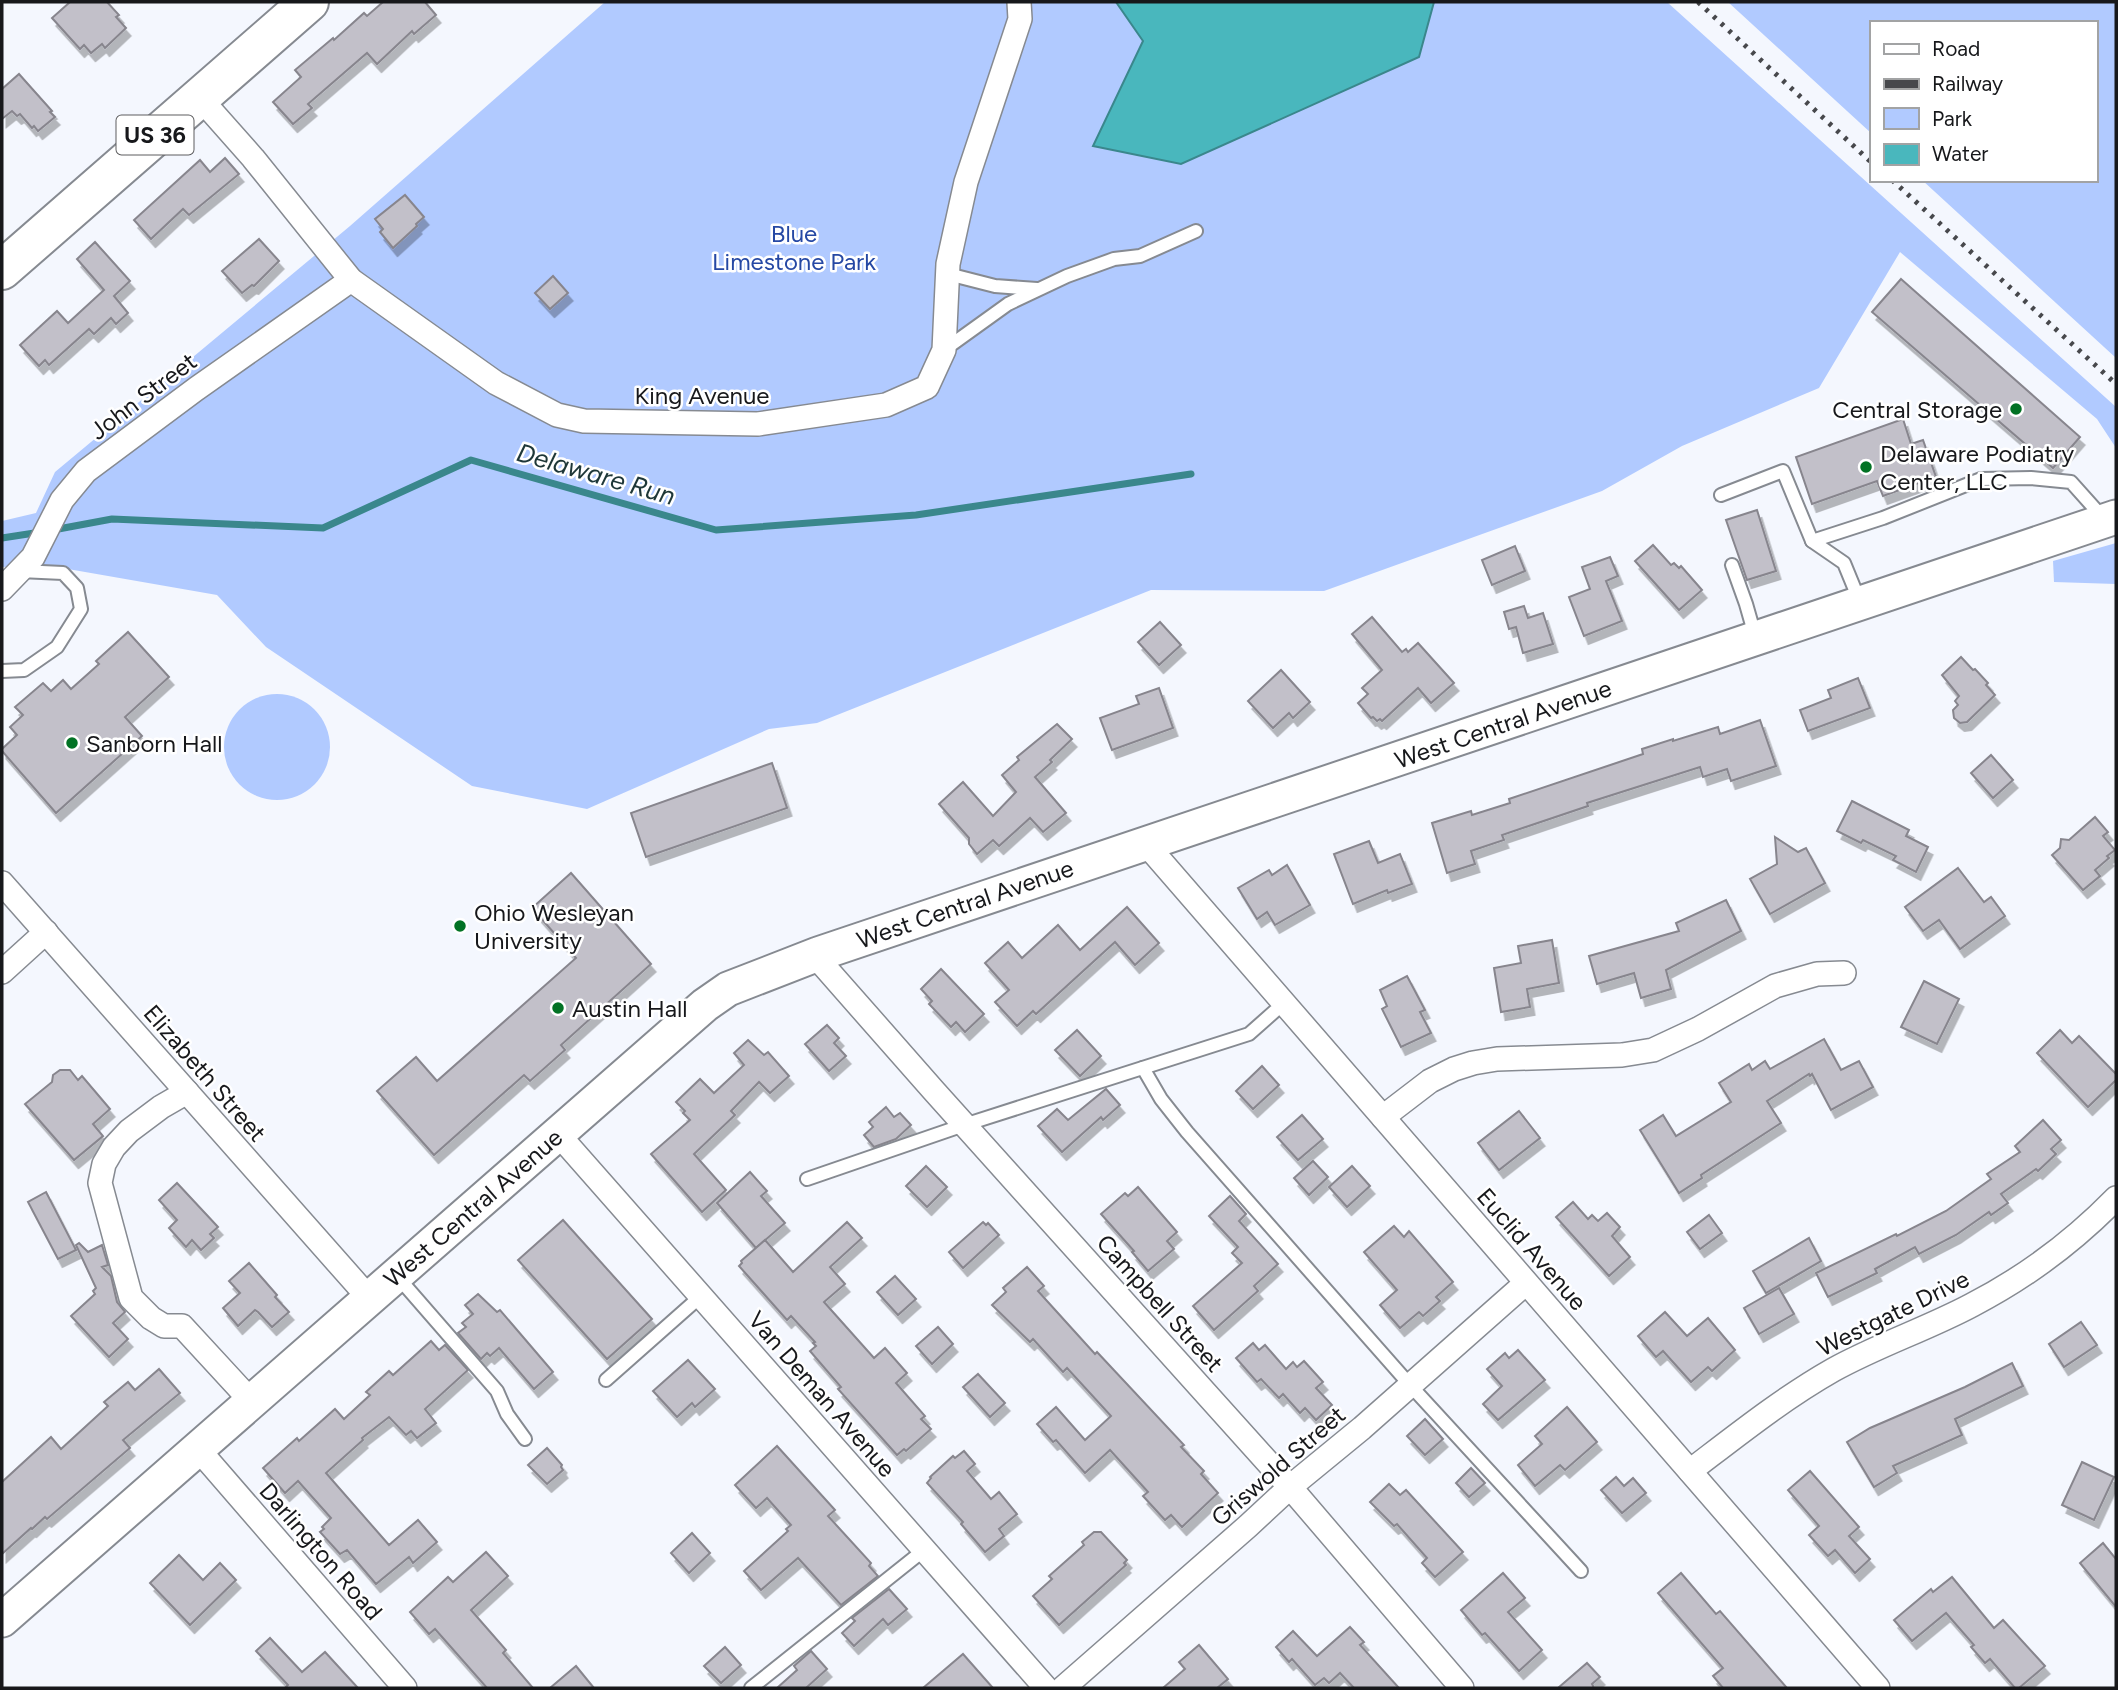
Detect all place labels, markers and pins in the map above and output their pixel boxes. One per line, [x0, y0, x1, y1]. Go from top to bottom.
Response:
place label: Central Storage [1832, 395, 2002, 424]
marker: Central Storage [2008, 401, 2024, 417]
place label: Delaware Podiatry Center, LLC [1880, 439, 2075, 496]
marker: Delaware Podiatry Center, LLC [1858, 459, 1874, 475]
place label: Sanborn Hall [86, 729, 223, 758]
marker: Sanborn Hall [64, 735, 80, 751]
place label: Ohio Wesleyan University [474, 898, 634, 955]
marker: Ohio Wesleyan University [452, 918, 468, 934]
place label: Austin Hall [572, 994, 688, 1023]
marker: Austin Hall [550, 1000, 566, 1016]

